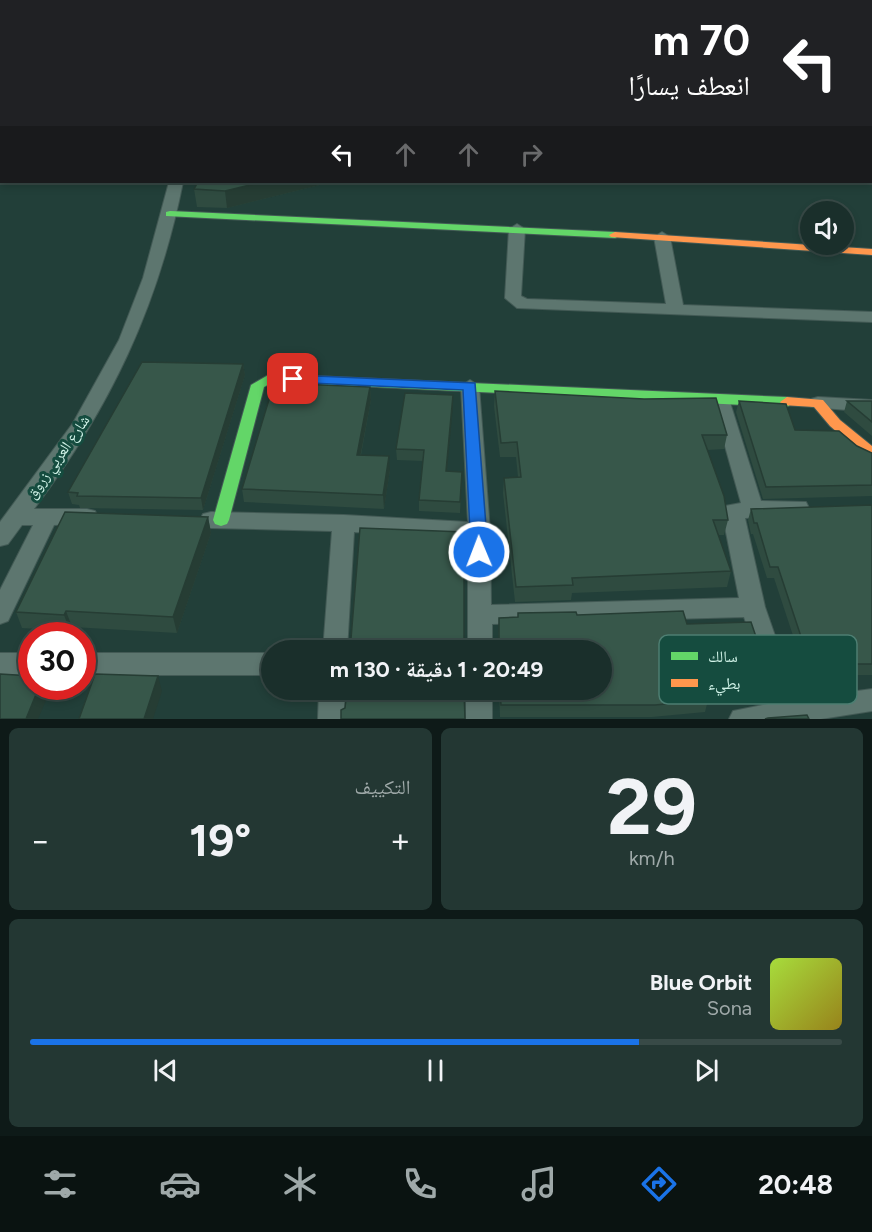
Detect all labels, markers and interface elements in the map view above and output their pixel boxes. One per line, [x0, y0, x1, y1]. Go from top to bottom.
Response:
text: 70 m [653, 15, 750, 66]
icon: left [771, 24, 849, 102]
text: انعطف يسارًا [628, 69, 750, 102]
icon: left [326, 138, 359, 171]
icon: ahead [389, 138, 422, 171]
icon: ahead [452, 138, 485, 171]
icon: right [515, 138, 548, 171]
map controls [800, 201, 854, 255]
button: sound [800, 201, 854, 255]
pin [267, 353, 318, 404]
icon: arrive [276, 362, 309, 395]
street label: شارع العربي زروق [23, 412, 96, 504]
position arrow [447, 520, 511, 584]
speed limit sign: 30 [18, 622, 96, 700]
legend [659, 635, 857, 704]
text: سالك [708, 647, 738, 666]
text: 20:49 · 1 دقيقة · 130 m [330, 656, 543, 683]
text: بطيء [708, 674, 740, 696]
text: 29 [607, 760, 697, 854]
text: التكييف [354, 775, 411, 799]
text: 19° [189, 813, 251, 867]
text: − [30, 821, 51, 860]
text: + [390, 821, 410, 860]
text: km/h [629, 846, 675, 870]
text: Blue Orbit [650, 969, 752, 996]
text: Sona [707, 996, 752, 1020]
icon: previous [149, 1054, 182, 1087]
icon: pause [419, 1054, 452, 1087]
icon: next [690, 1054, 723, 1087]
icon: filters [39, 1163, 81, 1205]
icon: car [159, 1163, 201, 1205]
icon: climate [279, 1163, 321, 1205]
icon: phone [399, 1163, 441, 1205]
icon: music [518, 1163, 560, 1205]
icon: directions [638, 1163, 680, 1205]
text: 20:48 [758, 1168, 833, 1201]

